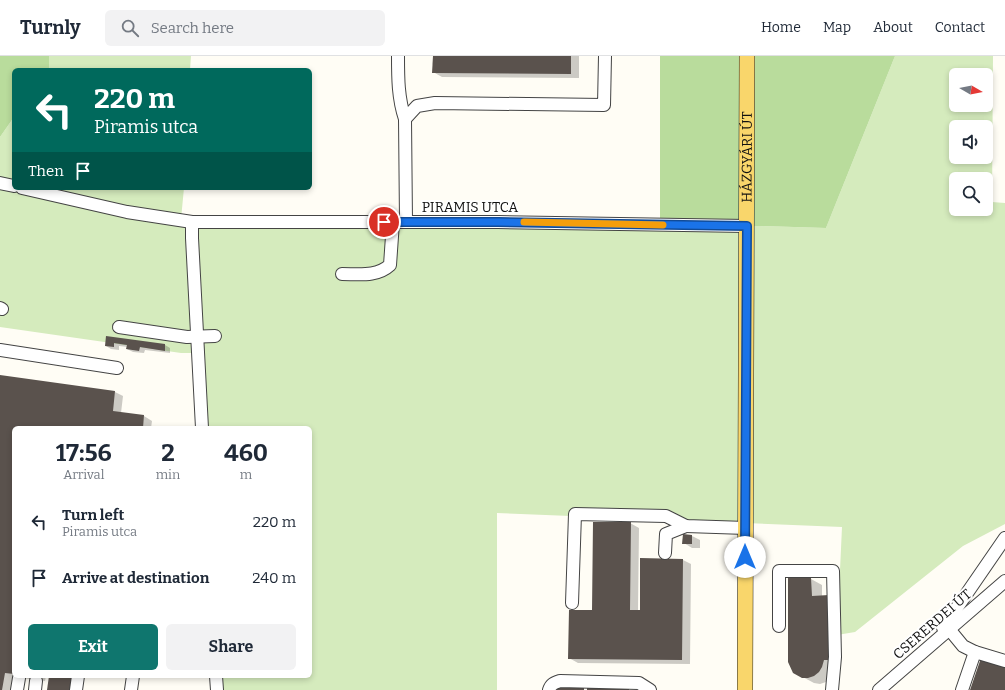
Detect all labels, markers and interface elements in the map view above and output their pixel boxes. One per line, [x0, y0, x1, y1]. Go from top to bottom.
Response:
search box [105, 10, 385, 46]
text: Turnly [20, 16, 81, 39]
icon: search [119, 17, 141, 39]
text: Search here [151, 19, 234, 37]
text: Home [761, 19, 801, 36]
text: Map [823, 19, 851, 36]
text: About [873, 19, 913, 36]
text: Contact [935, 19, 985, 36]
north arrow [949, 68, 993, 112]
map controls [949, 68, 993, 216]
text: 220 m [94, 82, 175, 115]
icon: left [28, 84, 80, 136]
street label: HÁZGYÁRI ÚT [738, 111, 756, 203]
text: Piramis utca [94, 116, 198, 138]
button: sound [949, 120, 993, 164]
icon: arrive [72, 160, 94, 182]
text: Then [28, 162, 64, 180]
button: search [949, 172, 993, 216]
street label: PIRAMIS UTCA [422, 199, 518, 216]
pin [367, 205, 401, 239]
icon: arrive [373, 211, 395, 233]
text: 17:56 [56, 439, 112, 467]
text: 2 [161, 439, 175, 467]
text: 460 [224, 439, 268, 467]
text: Arrival [63, 467, 104, 482]
text: min [156, 467, 180, 482]
text: m [240, 467, 252, 482]
text: Turn left [62, 506, 124, 524]
icon: left [28, 511, 50, 533]
text: 220 m [253, 513, 296, 531]
text: Piramis utca [62, 524, 137, 539]
position arrow [724, 536, 766, 578]
icon: arrive [28, 567, 50, 589]
text: Arrive at destination [62, 569, 209, 587]
text: 240 m [252, 569, 296, 587]
street label: CSERERDEI ÚT [889, 585, 975, 663]
button: Exit [28, 624, 158, 670]
button: Share [166, 624, 296, 670]

